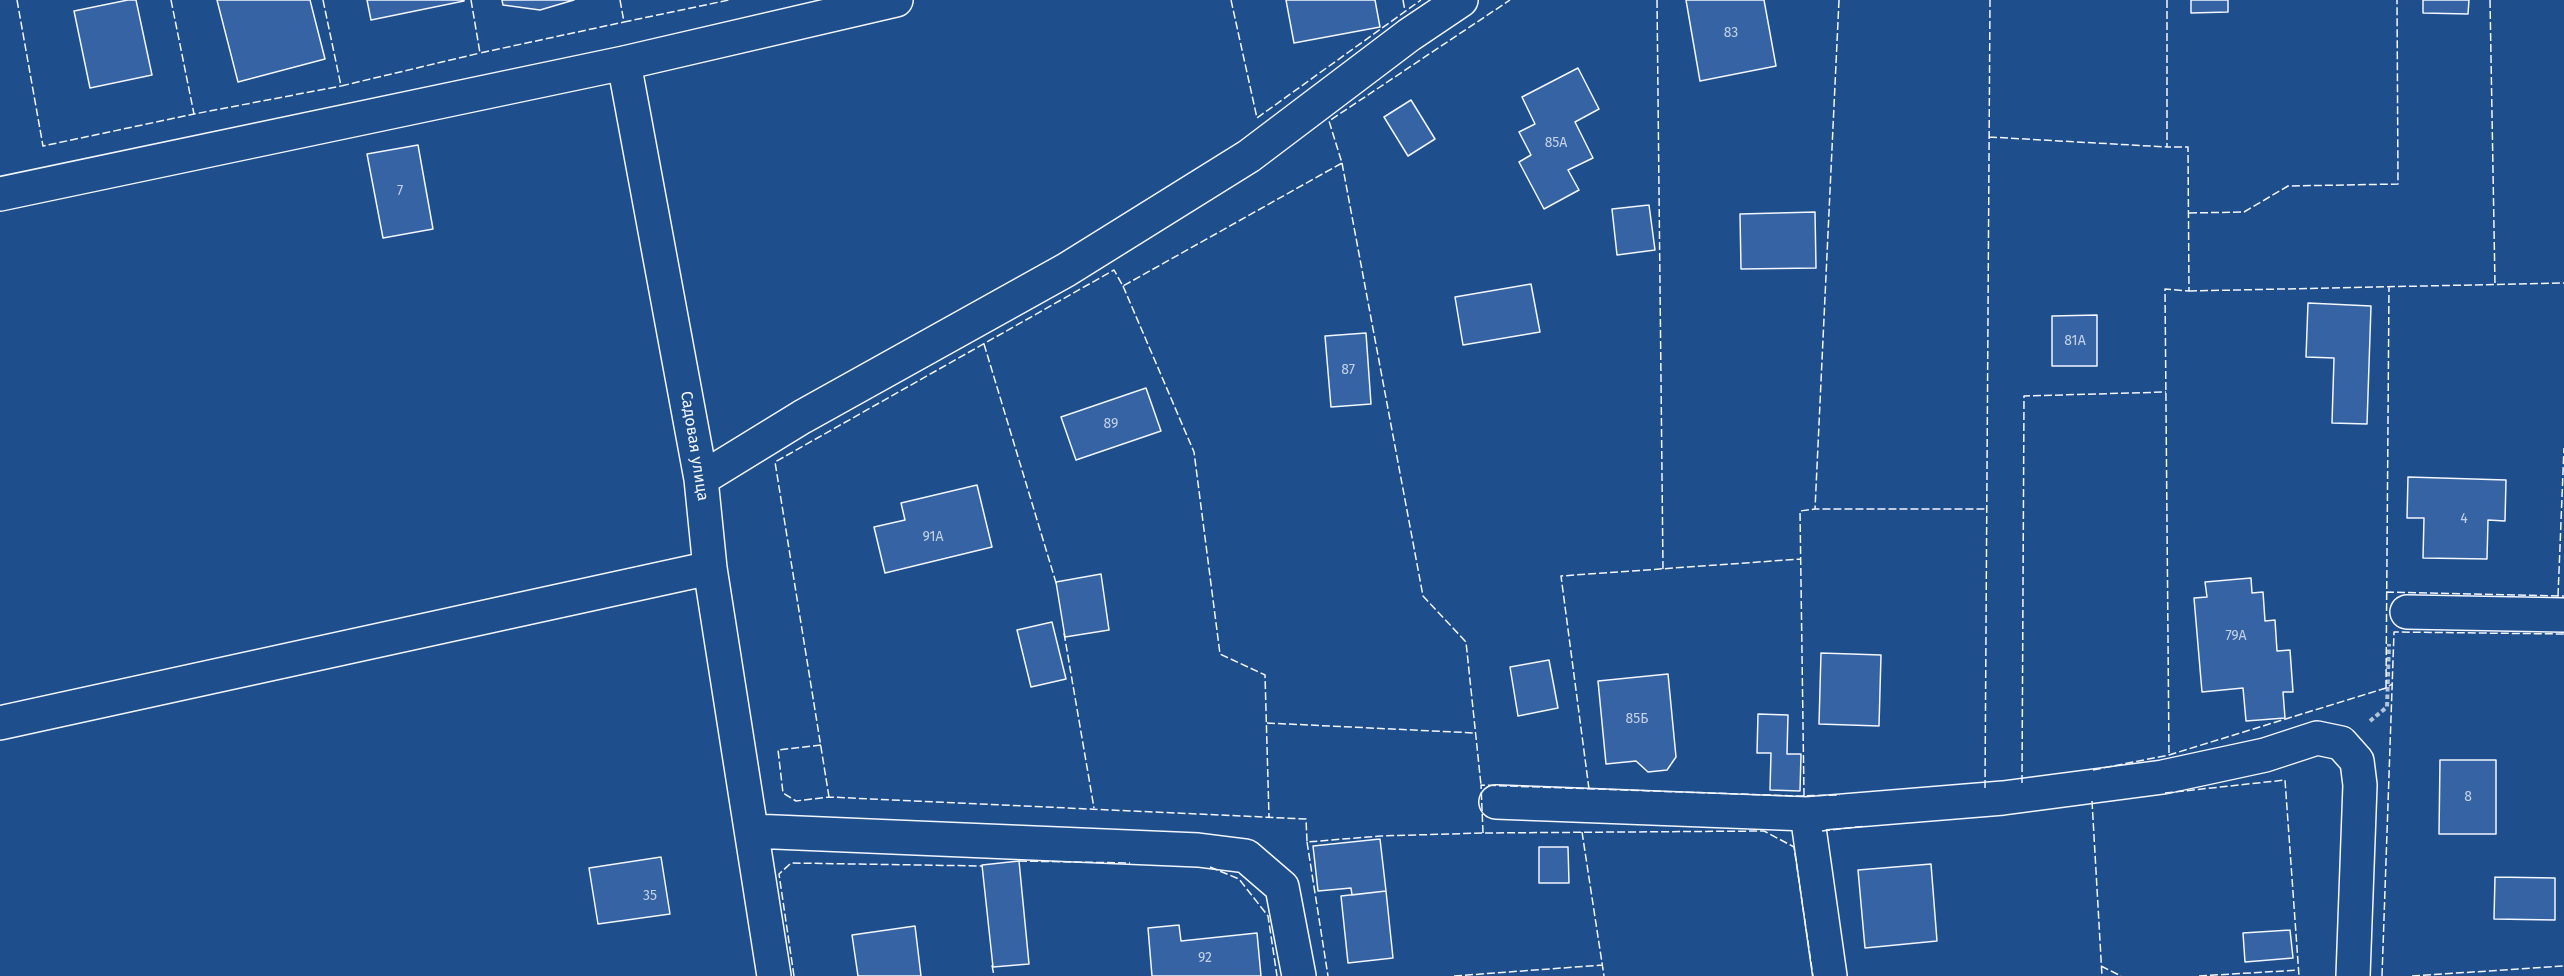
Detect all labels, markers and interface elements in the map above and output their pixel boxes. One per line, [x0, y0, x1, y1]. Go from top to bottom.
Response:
house number: 83 [1724, 25, 1738, 41]
house number: 85А [1545, 135, 1567, 151]
house number: 7 [397, 183, 403, 199]
house number: 81А [2064, 333, 2086, 349]
house number: 87 [1341, 362, 1355, 378]
street label: Садовая улица [676, 390, 712, 502]
house number: 89 [1104, 416, 1118, 432]
house number: 4 [2460, 511, 2468, 527]
house number: 91А [922, 529, 944, 545]
house number: 79А [2225, 628, 2247, 644]
house number: 85Б [1626, 711, 1648, 727]
house number: 8 [2464, 789, 2472, 805]
house number: 35 [643, 888, 657, 904]
house number: 92 [1198, 950, 1212, 966]

